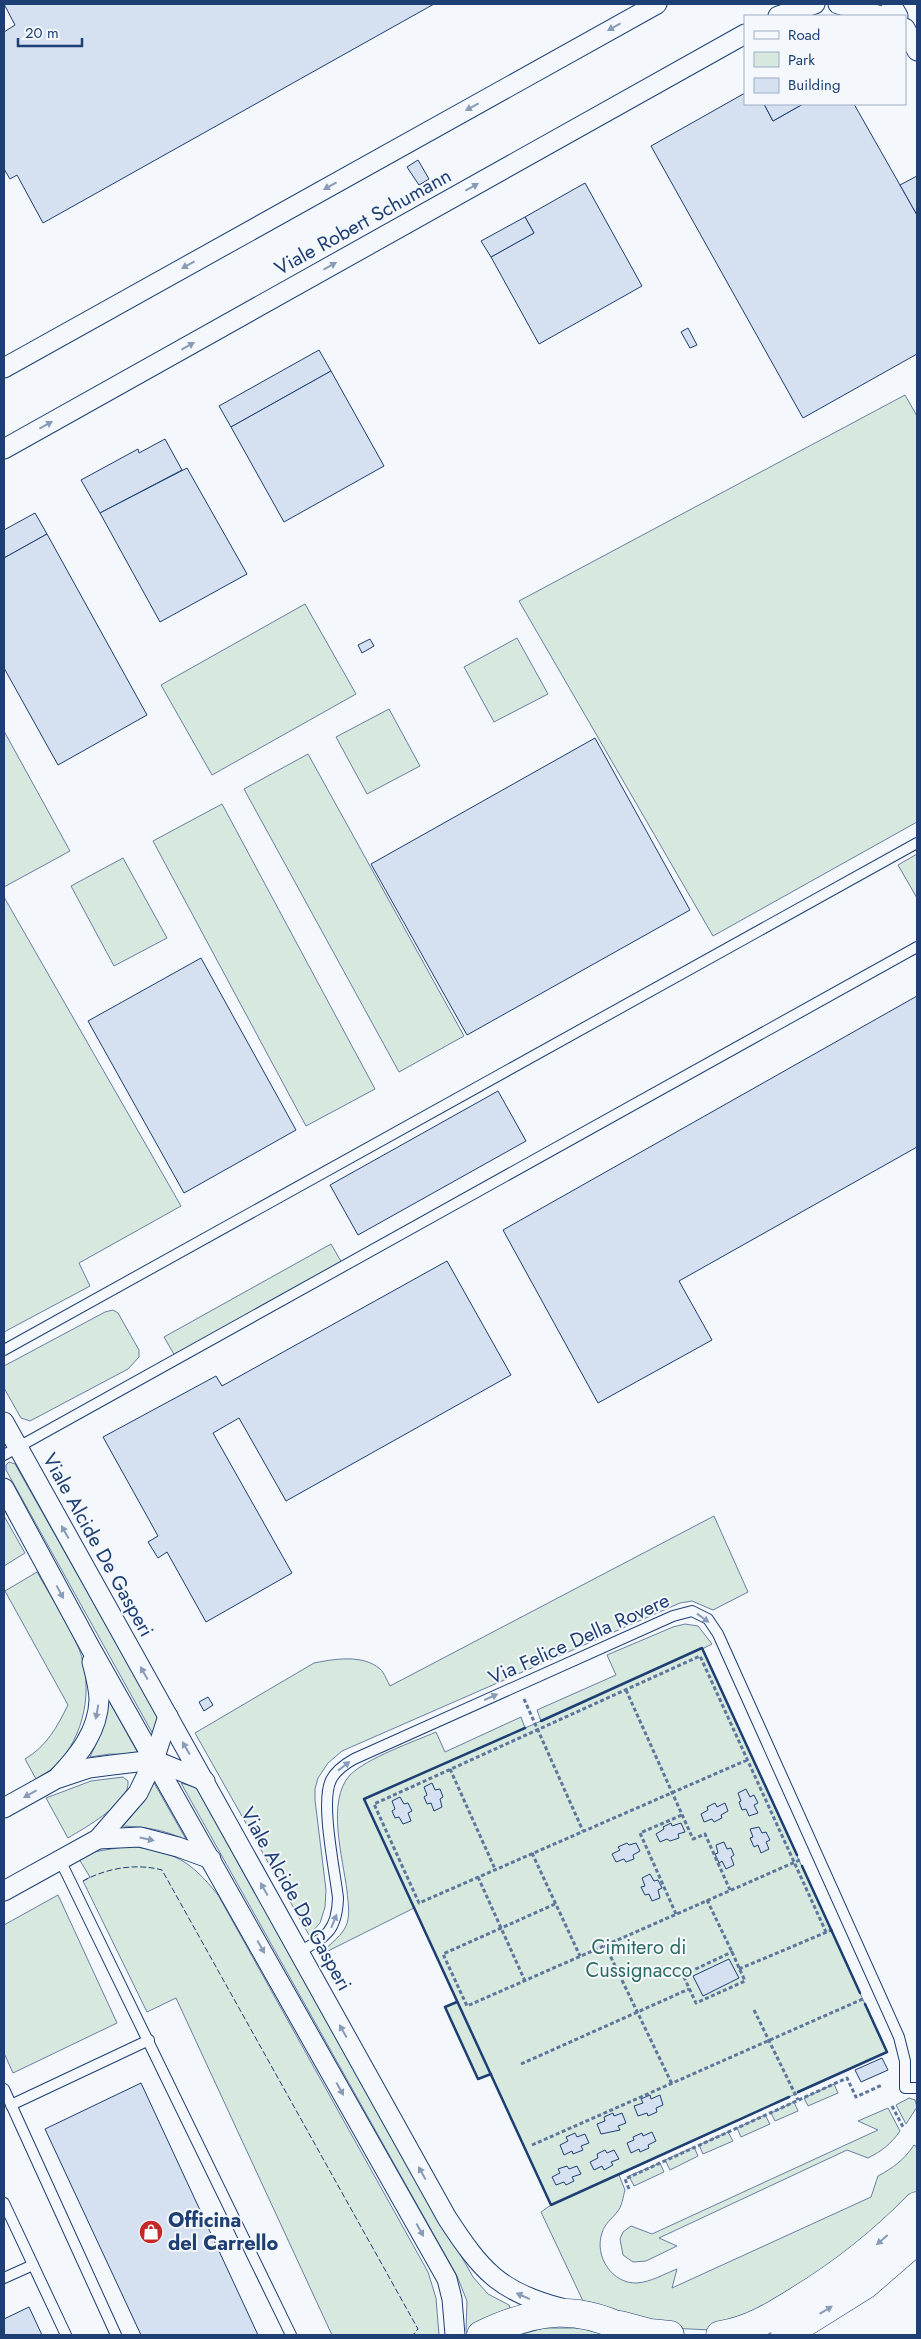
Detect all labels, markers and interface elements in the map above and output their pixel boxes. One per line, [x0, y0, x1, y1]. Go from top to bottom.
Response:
scale bar [18, 15, 81, 47]
legend [744, 15, 906, 105]
text: 20 m [25, 22, 59, 44]
one-way arrow [608, 23, 621, 32]
text: Road [788, 24, 820, 46]
text: Park [788, 49, 815, 71]
text: Building [788, 74, 840, 96]
one-way arrow [466, 102, 479, 111]
street label: Viale Robert Schumann [269, 161, 457, 283]
one-way arrow [324, 181, 337, 190]
one-way arrow [464, 183, 479, 191]
one-way arrow [181, 261, 196, 269]
one-way arrow [323, 262, 337, 271]
one-way arrow [181, 341, 195, 350]
one-way arrow [39, 421, 54, 429]
street label: Viale Alcide De Gasperi [35, 1448, 161, 1642]
one-way arrow [60, 1525, 69, 1538]
one-way arrow [56, 1585, 64, 1599]
street label: Via Felice Della Rovere [484, 1586, 674, 1692]
one-way arrow [696, 1613, 710, 1623]
one-way arrow [140, 1666, 148, 1681]
one-way arrow [484, 1693, 498, 1701]
one-way arrow [92, 1705, 100, 1721]
one-way arrow [182, 1742, 191, 1755]
one-way arrow [337, 1761, 351, 1771]
one-way arrow [22, 1790, 37, 1798]
street label: Viale Alcide De Gasperi [233, 1802, 359, 1996]
one-way arrow [139, 1835, 154, 1843]
one-way arrow [260, 1881, 268, 1896]
one-way arrow [331, 1914, 339, 1928]
park label: Cimitero di Cussignacco [585, 1933, 693, 1985]
one-way arrow [256, 1940, 265, 1954]
one-way arrow [339, 2023, 347, 2038]
one-way arrow [336, 2081, 344, 2096]
one-way arrow [418, 2165, 426, 2180]
place label: Officina del Carrello [168, 2206, 278, 2258]
shop icon: Officina del Carrello [138, 2219, 164, 2245]
one-way arrow [416, 2223, 424, 2238]
one-way arrow [876, 2235, 889, 2246]
one-way arrow [516, 2291, 530, 2299]
one-way arrow [820, 2306, 833, 2315]

